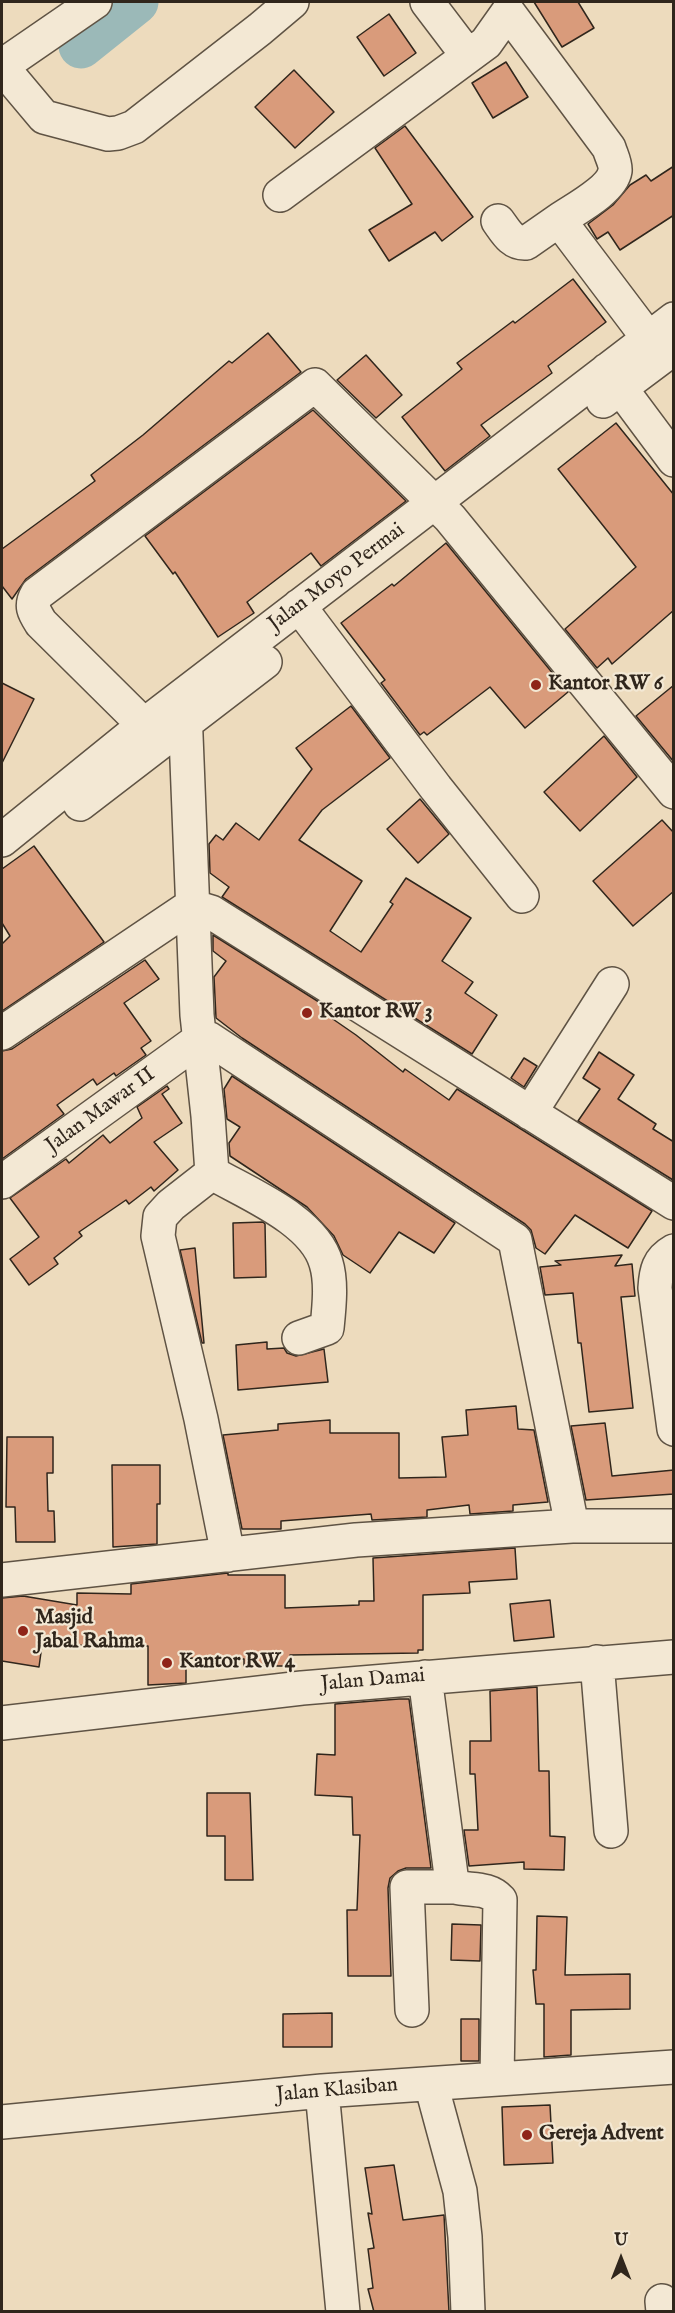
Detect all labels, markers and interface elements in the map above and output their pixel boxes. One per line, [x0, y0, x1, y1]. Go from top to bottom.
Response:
street label: Jalan Moyo Permai [264, 518, 410, 638]
place label: Kantor RW 6 [548, 672, 663, 698]
marker: Kantor RW 6 [529, 678, 543, 692]
place label: Kantor RW 3 [319, 1000, 433, 1026]
marker: Kantor RW 3 [300, 1006, 314, 1020]
street label: Jalan Mawar II [41, 1063, 161, 1159]
place label: Masjid Jabal Rahma [35, 1606, 144, 1656]
marker: Masjid Jabal Rahma [16, 1624, 30, 1638]
place label: Kantor RW 4 [179, 1650, 295, 1676]
marker: Kantor RW 4 [160, 1656, 174, 1670]
street label: Jalan Damai [320, 1664, 426, 1698]
street label: Jalan Klasiban [275, 2073, 399, 2109]
place label: Gereja Advent [539, 2122, 664, 2148]
marker: Gereja Advent [520, 2128, 534, 2142]
north arrow [591, 2229, 651, 2289]
text: U [614, 2231, 628, 2251]

